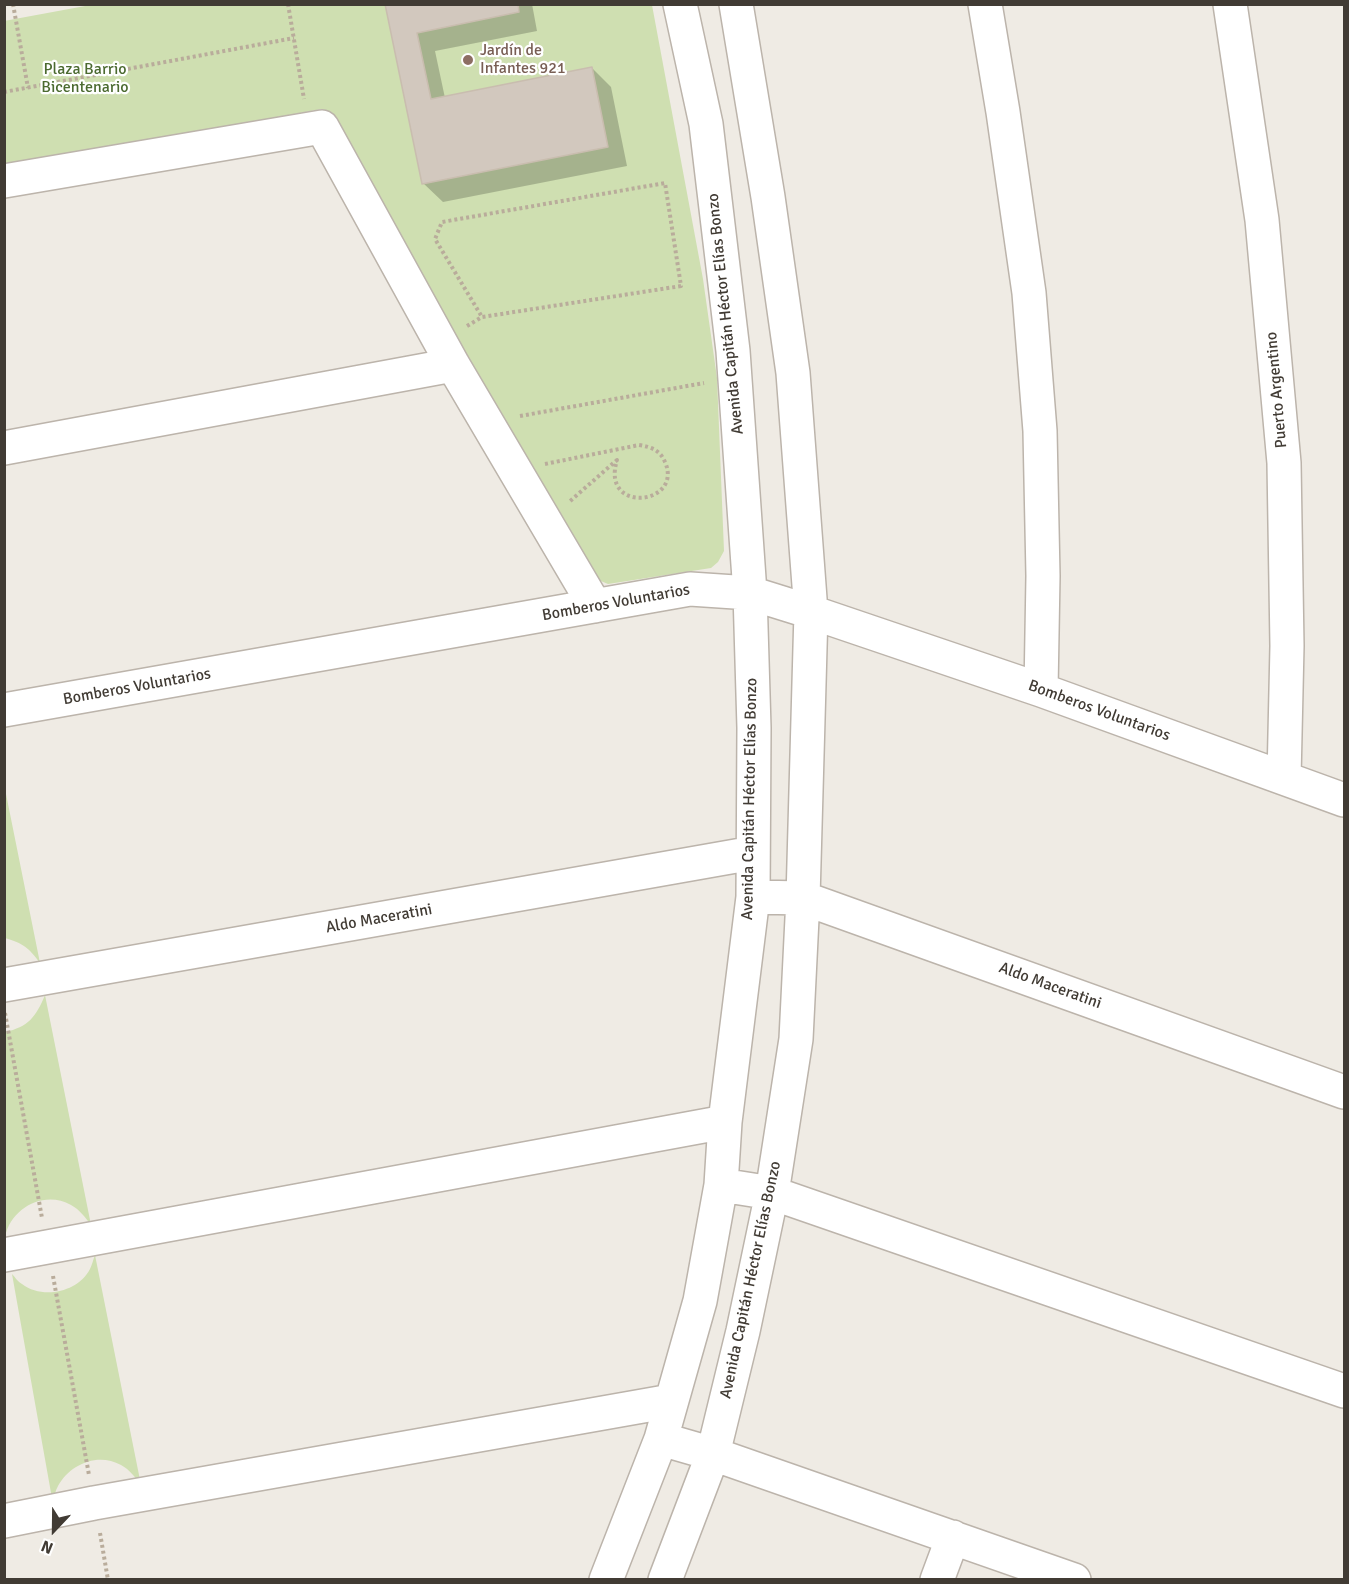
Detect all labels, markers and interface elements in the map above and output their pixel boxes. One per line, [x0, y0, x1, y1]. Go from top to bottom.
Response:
place label: Jardín de Infantes 921 [480, 41, 566, 79]
marker: Jardín de Infantes 921 [461, 53, 475, 67]
park label: Plaza Barrio Bicentenario [41, 60, 129, 98]
street label: Avenida Capitán Héctor Elías Bonzo [704, 193, 748, 435]
street label: Puerto Argentino [1262, 331, 1292, 449]
street label: Bomberos Voluntarios [541, 581, 691, 625]
street label: Bomberos Voluntarios [62, 665, 212, 709]
street label: Bomberos Voluntarios [1025, 676, 1173, 746]
street label: Avenida Capitán Héctor Elías Bonzo [738, 678, 762, 920]
street label: Aldo Maceratini [324, 900, 434, 938]
street label: Aldo Maceratini [996, 959, 1104, 1013]
street label: Avenida Capitán Héctor Elías Bonzo [716, 1160, 786, 1400]
north arrow [24, 1500, 84, 1560]
text: N [38, 1535, 56, 1558]

